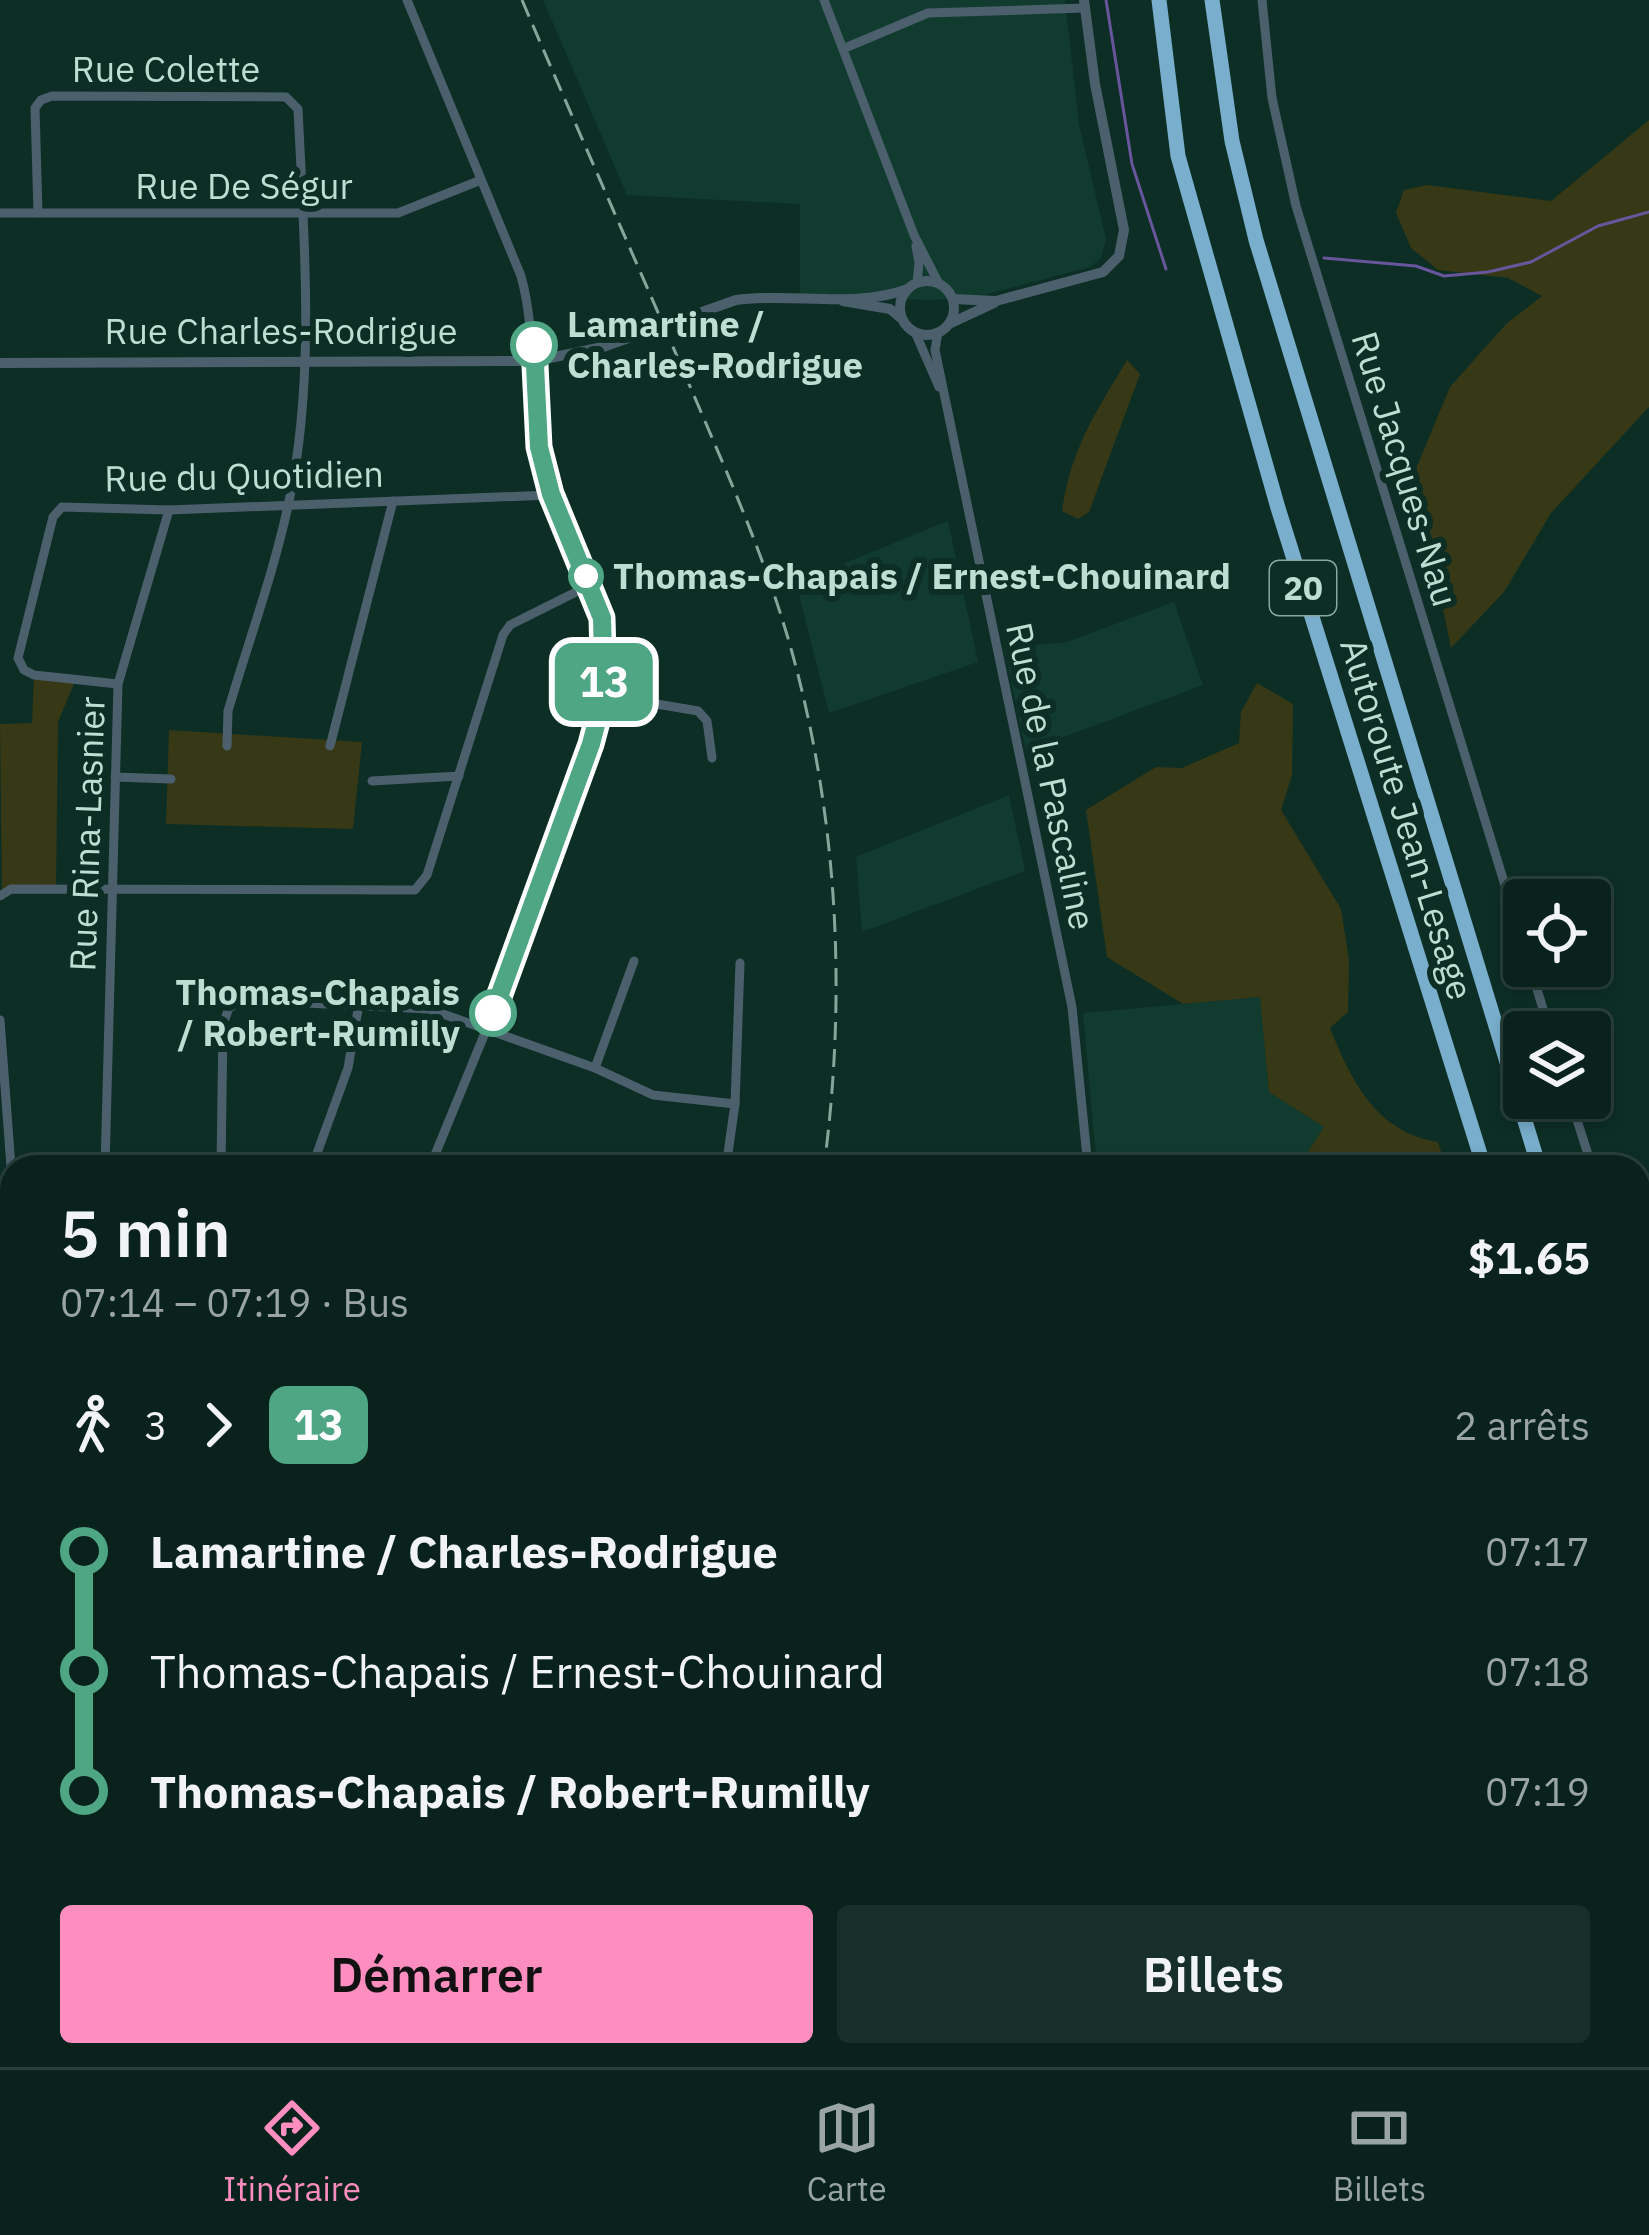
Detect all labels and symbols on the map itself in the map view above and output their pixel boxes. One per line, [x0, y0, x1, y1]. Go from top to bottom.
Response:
street label: Rue Colette [72, 45, 260, 92]
street label: Rue De Ségur [135, 162, 353, 209]
place label: Lamartine / Charles-Rodrigue [567, 300, 863, 388]
street label: Rue Charles-Rodrigue [105, 307, 457, 354]
marker: Lamartine / Charles-Rodrigue [512, 323, 556, 367]
street label: Rue Jacques-Nau [1341, 326, 1470, 612]
street label: Rue du Quotidien [104, 450, 384, 501]
place label: Thomas-Chapais / Ernest-Chouinard [613, 552, 1231, 599]
marker: Thomas-Chapais / Ernest-Chouinard [570, 560, 602, 592]
road number: 20 [1270, 561, 1336, 615]
street label: Rue de la Pascaline [996, 618, 1107, 934]
street label: Autoroute Jean-Lesage [1330, 632, 1485, 1005]
line badge: 13 [550, 643, 658, 721]
street label: Rue Rina-Lasnier [58, 696, 115, 972]
place label: Thomas-Chapais / Robert-Rumilly [175, 968, 461, 1056]
marker: Thomas-Chapais / Robert-Rumilly [471, 991, 515, 1035]

